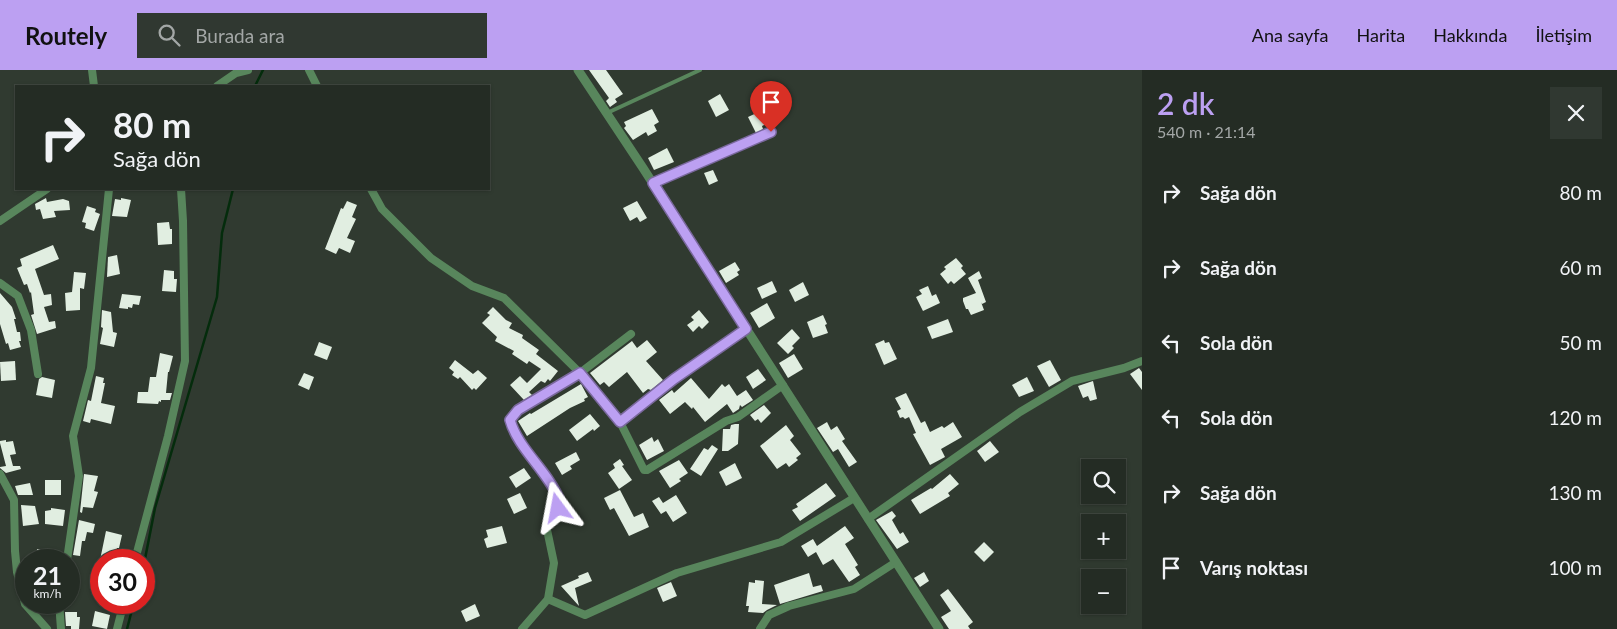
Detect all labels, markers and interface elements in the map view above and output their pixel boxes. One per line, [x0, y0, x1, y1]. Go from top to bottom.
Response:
search box [137, 13, 487, 58]
text: Routely [25, 21, 107, 50]
icon: search [155, 21, 183, 49]
text: Burada ara [195, 24, 285, 47]
text: Ana sayfa [1252, 24, 1329, 46]
text: Harita [1357, 24, 1405, 46]
text: Hakkında [1433, 24, 1507, 46]
text: İletişim [1535, 24, 1592, 46]
pin [750, 81, 792, 132]
text: 2 dk [1157, 85, 1214, 121]
button: close [1550, 87, 1602, 139]
icon: arrive [757, 88, 785, 116]
text: 80 m [113, 103, 191, 145]
icon: right [30, 105, 95, 170]
text: 540 m · 21:14 [1157, 122, 1256, 141]
text: Sağa dön [113, 145, 201, 172]
icon: right [1157, 179, 1185, 207]
text: Sağa dön [1200, 181, 1277, 204]
text: 80 m [1559, 181, 1602, 204]
icon: right [1157, 254, 1185, 282]
text: Sağa dön [1200, 256, 1277, 279]
text: 60 m [1559, 256, 1602, 279]
icon: left [1157, 329, 1185, 357]
text: Sola dön [1200, 331, 1273, 354]
text: 50 m [1559, 331, 1602, 354]
icon: left [1157, 404, 1185, 432]
text: Sola dön [1200, 406, 1273, 429]
text: 120 m [1548, 406, 1602, 429]
map controls [1081, 459, 1126, 614]
button: search [1081, 459, 1126, 504]
icon: right [1157, 479, 1185, 507]
position arrow [531, 481, 583, 533]
text: Sağa dön [1200, 481, 1277, 504]
text: 130 m [1548, 481, 1602, 504]
button: + [1081, 514, 1126, 559]
speed limit sign: 30 [90, 549, 155, 614]
icon: arrive [1157, 554, 1185, 582]
text: Varış noktası [1200, 556, 1308, 579]
text: 100 m [1548, 556, 1602, 579]
text: 21 [33, 560, 62, 590]
button: − [1081, 569, 1126, 614]
text: km/h [33, 586, 62, 601]

